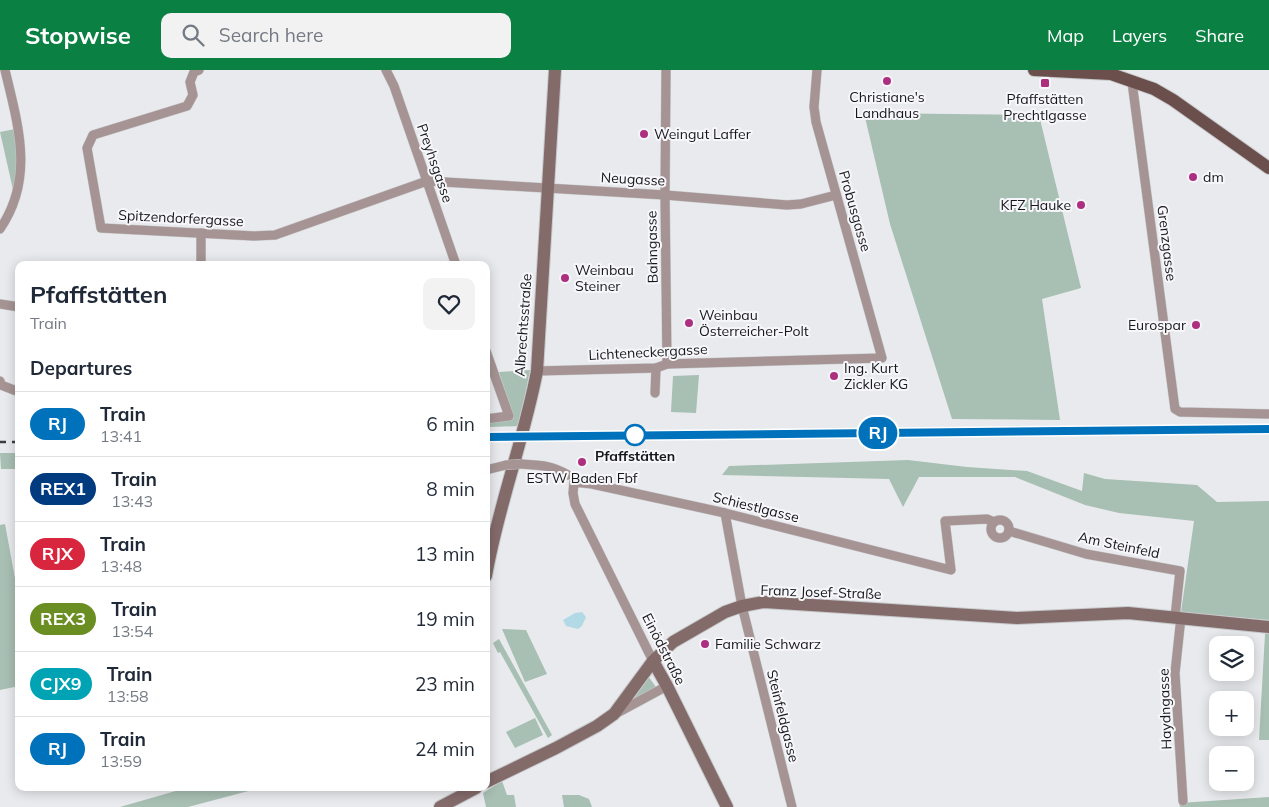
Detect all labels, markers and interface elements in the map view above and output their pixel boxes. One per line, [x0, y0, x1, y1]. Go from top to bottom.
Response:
search box [161, 13, 511, 58]
text: Stopwise [25, 20, 131, 50]
icon: search [179, 21, 207, 49]
text: Search here [219, 23, 323, 47]
text: Map [1047, 24, 1084, 47]
text: Layers [1112, 24, 1167, 47]
text: Share [1195, 24, 1244, 47]
marker: Christiane's Landhaus [881, 75, 893, 87]
marker: Pfaffstätten Prechtlgasse [1039, 77, 1051, 89]
place label: Christiane's Landhaus [849, 88, 925, 122]
place label: Pfaffstätten Prechtlgasse [1003, 90, 1087, 124]
street label: Preyhsgasse [413, 121, 457, 205]
place label: Weingut Laffer [654, 125, 752, 143]
marker: Weingut Laffer [638, 128, 650, 140]
street label: Neugasse [600, 168, 666, 190]
street label: Probusgasse [835, 168, 875, 254]
place label: dm [1203, 168, 1224, 186]
marker: dm [1187, 171, 1199, 183]
place label: KFZ Hauke [1001, 196, 1071, 214]
marker: KFZ Hauke [1075, 199, 1087, 211]
street label: Grenzgasse [1153, 204, 1181, 282]
street label: Spitzendorfergasse [118, 206, 244, 230]
street label: Bahngasse [642, 211, 662, 283]
place label: Weinbau Steiner [575, 261, 634, 295]
marker: Weinbau Steiner [559, 272, 571, 284]
street label: Albrechtsstraße [510, 273, 536, 377]
button: heart [423, 278, 475, 330]
text: Pfaffstätten [30, 279, 167, 309]
place label: Weinbau Österreicher-Polt [699, 306, 809, 340]
text: Train [30, 313, 67, 333]
place label: Eurospar [1128, 316, 1187, 334]
marker: Weinbau Österreicher-Polt [683, 317, 695, 329]
marker: Eurospar [1190, 319, 1202, 331]
street label: Lichteneckergasse [588, 340, 708, 364]
text: Departures [30, 356, 132, 380]
place label: Ing. Kurt Zickler KG [844, 359, 908, 393]
marker: Ing. Kurt Zickler KG [828, 370, 840, 382]
text: Train [100, 402, 146, 426]
text: RJ [48, 412, 67, 435]
text: 6 min [426, 412, 475, 436]
line badge: RJ [856, 417, 900, 449]
text: RJ [868, 421, 888, 444]
marker: Pfaffstätten [624, 424, 646, 446]
text: 13:41 [100, 426, 142, 446]
place label: Pfaffstätten [595, 447, 675, 465]
marker: ESTW Baden Fbf [576, 456, 588, 468]
text: Train [111, 467, 157, 491]
place label: ESTW Baden Fbf [526, 469, 638, 487]
text: REX1 [40, 477, 86, 500]
text: 8 min [426, 477, 475, 501]
street label: Schiestlgasse [711, 488, 801, 526]
text: 13:43 [111, 491, 153, 511]
street label: Am Steinfeld [1077, 528, 1161, 562]
text: Train [100, 532, 146, 556]
text: RJX [42, 542, 73, 565]
text: 13 min [415, 542, 475, 566]
text: 13:48 [100, 556, 142, 576]
street label: Franz Josef-Straße [760, 581, 882, 603]
text: Train [111, 597, 157, 621]
text: REX3 [40, 607, 86, 630]
text: 19 min [415, 607, 475, 631]
street label: Einödstraße [638, 610, 690, 688]
text: 13:54 [111, 621, 153, 641]
place label: Familie Schwarz [715, 635, 821, 653]
map controls [1209, 636, 1254, 791]
button: layers [1209, 636, 1254, 681]
marker: Familie Schwarz [699, 638, 711, 650]
text: Train [107, 662, 153, 686]
street label: Steinfeldgasse [763, 668, 803, 764]
street label: Haydngasse [1155, 668, 1175, 750]
text: CJX9 [40, 672, 82, 695]
text: 23 min [415, 672, 475, 696]
text: 13:58 [107, 686, 149, 706]
button: + [1209, 691, 1254, 736]
text: Train [100, 727, 146, 751]
text: RJ [48, 737, 67, 760]
text: 24 min [415, 737, 475, 761]
button: − [1209, 746, 1254, 791]
text: 13:59 [100, 751, 142, 771]

